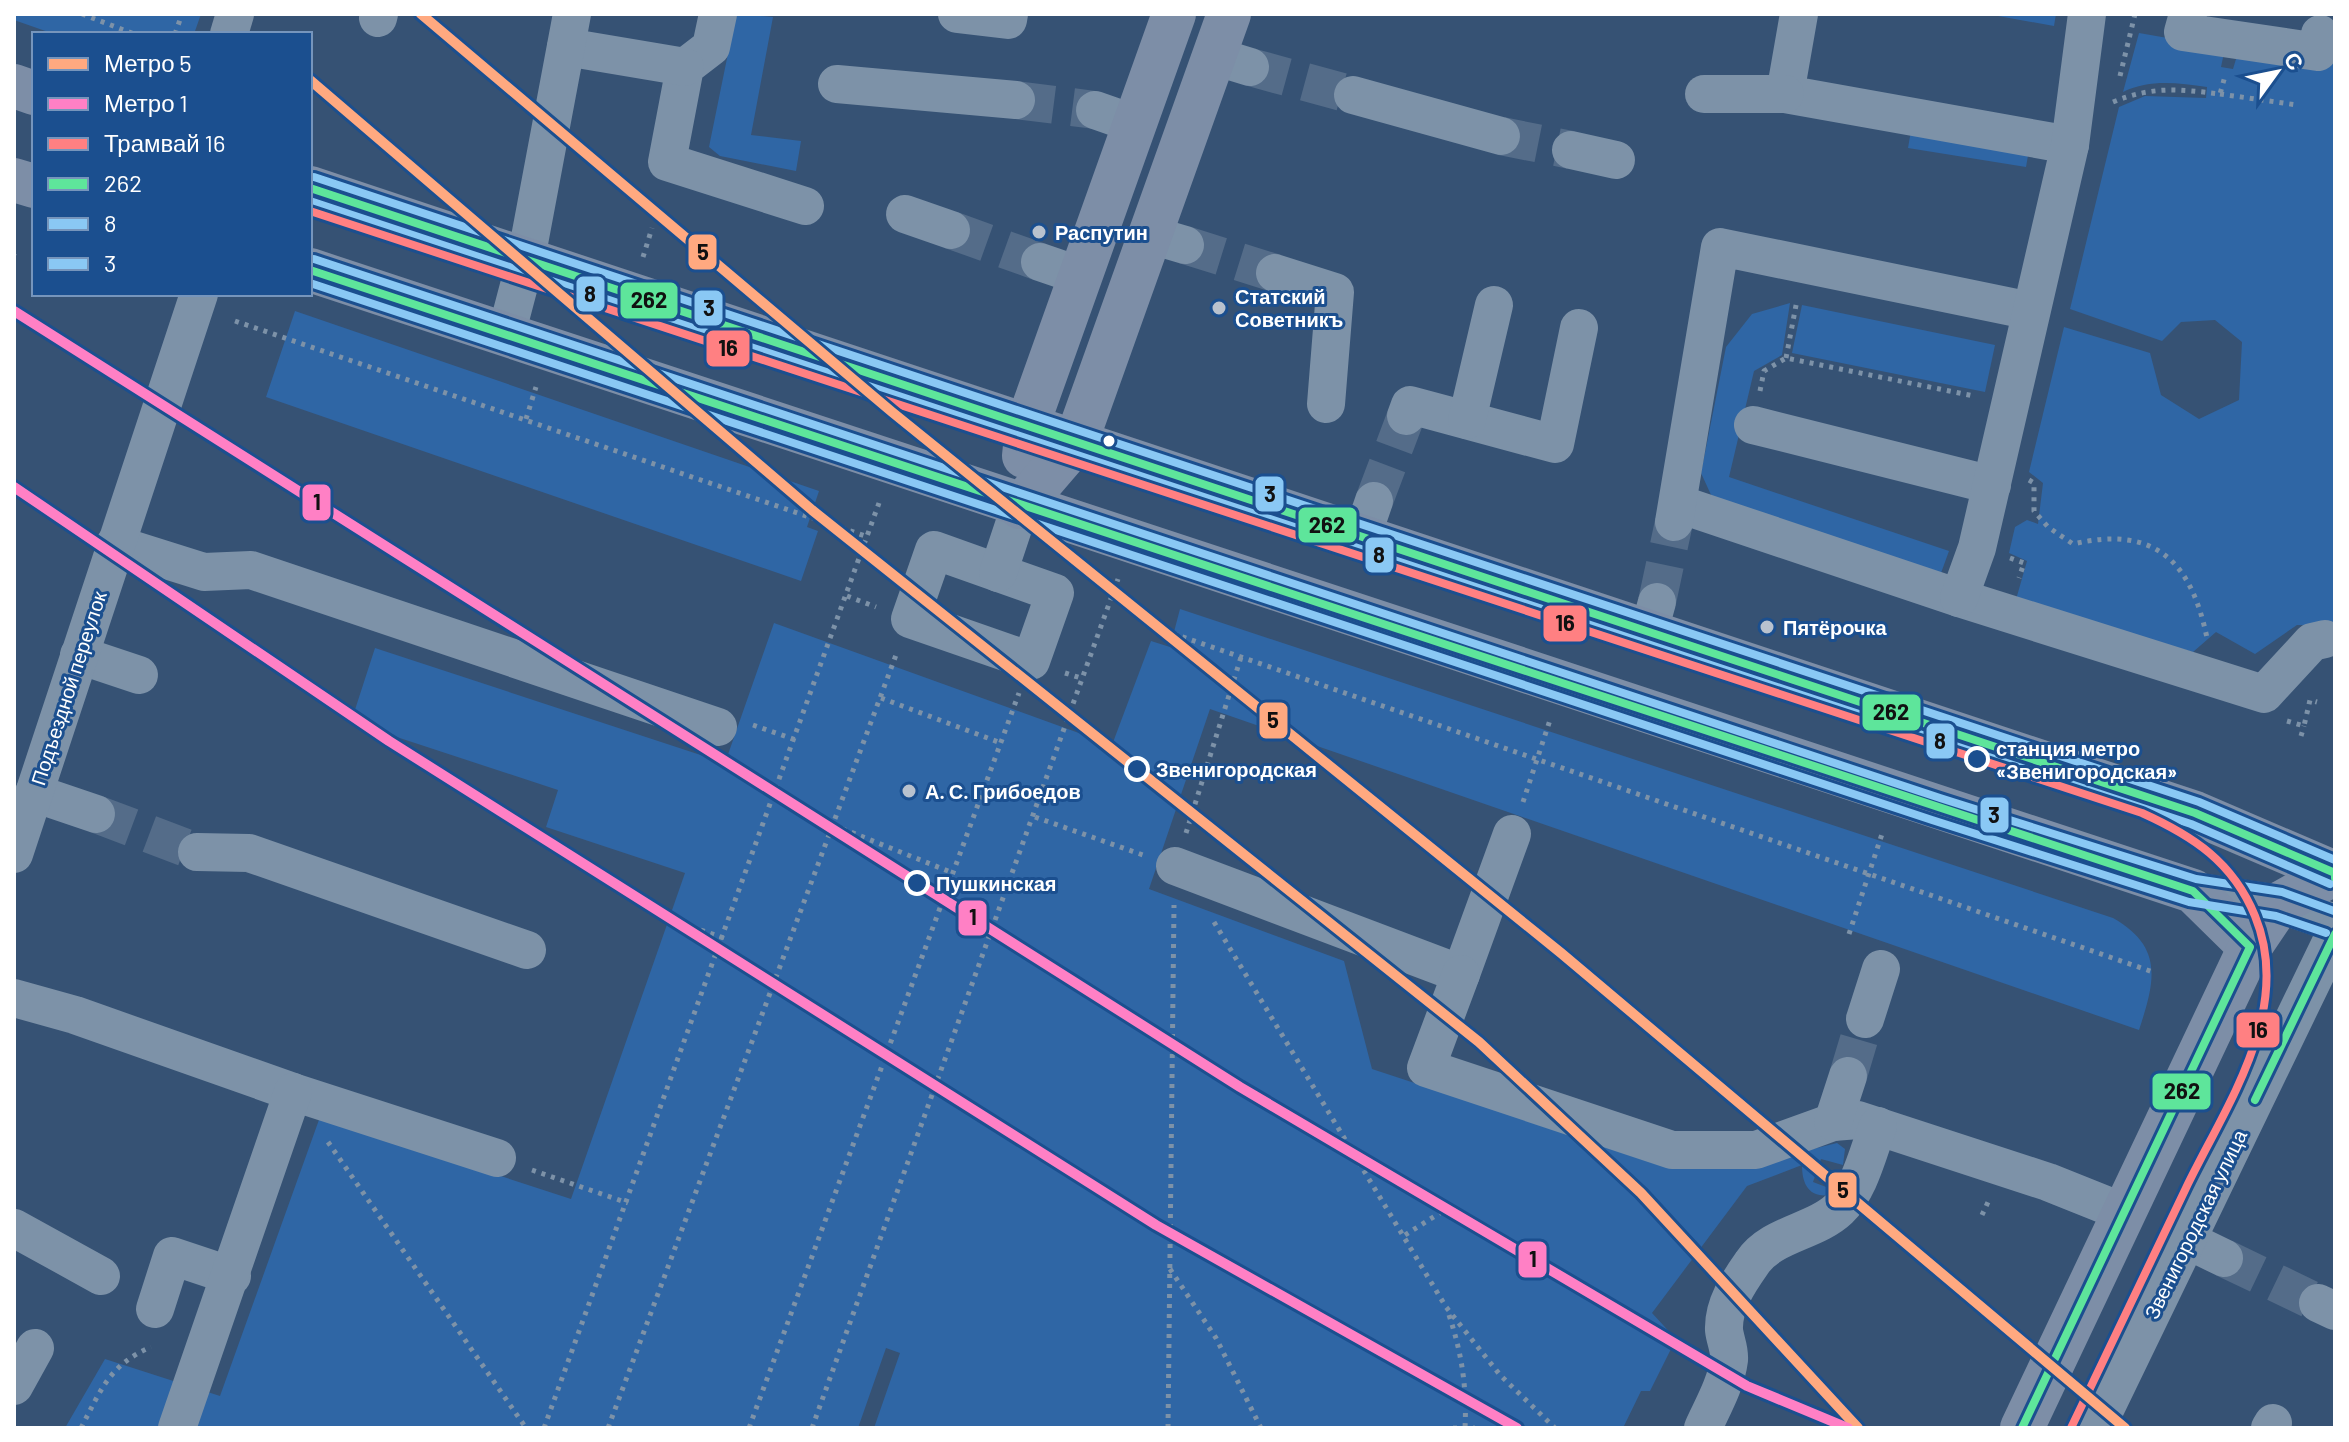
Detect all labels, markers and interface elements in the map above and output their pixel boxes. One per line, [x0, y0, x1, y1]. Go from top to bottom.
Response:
legend [32, 32, 312, 296]
north arrow [2237, 32, 2317, 112]
text: С [2279, 47, 2310, 74]
text: Метро 5 [104, 48, 192, 77]
text: Метро 1 [104, 88, 188, 117]
text: Трамвай 16 [104, 128, 225, 157]
text: 262 [104, 168, 142, 197]
text: 8 [104, 208, 117, 237]
place label: Распутин [1055, 220, 1148, 244]
marker: Распутин [1030, 223, 1048, 241]
line badge: 5 [687, 233, 718, 271]
text: 5 [697, 238, 709, 264]
text: 3 [104, 248, 116, 277]
line badge: 8 [575, 275, 606, 313]
text: 8 [584, 280, 596, 306]
line badge: 262 [619, 281, 679, 320]
place label: Статский Советникъ [1235, 284, 1343, 331]
text: 262 [631, 286, 667, 312]
line badge: 3 [693, 289, 724, 327]
text: 3 [703, 294, 715, 320]
marker: Статский Советникъ [1210, 299, 1228, 317]
line badge: 16 [705, 329, 751, 368]
text: 16 [718, 334, 738, 360]
unlabelled marker [1101, 433, 1117, 449]
line badge: 3 [1254, 475, 1285, 513]
text: 3 [1264, 480, 1276, 506]
line badge: 1 [301, 483, 332, 522]
text: 1 [313, 488, 321, 514]
line badge: 262 [1297, 506, 1358, 544]
text: 262 [1309, 511, 1345, 537]
line badge: 8 [1364, 536, 1395, 574]
text: 8 [1373, 541, 1385, 567]
street label: Подъездной переулок [25, 588, 111, 788]
line badge: 16 [1542, 604, 1588, 643]
text: 16 [1555, 609, 1575, 635]
place label: Пятёрочка [1783, 615, 1888, 639]
marker: Пятёрочка [1758, 618, 1776, 636]
line badge: 262 [1861, 693, 1922, 732]
text: 262 [1873, 698, 1909, 724]
line badge: 5 [1258, 701, 1289, 740]
text: 5 [1267, 706, 1279, 732]
line badge: 8 [1925, 722, 1956, 760]
text: 8 [1934, 727, 1946, 753]
place label: станция метро «Звенигородская» [1996, 736, 2177, 783]
marker: станция метро «Звенигородская» [1965, 747, 1989, 771]
marker: Звенигородская [1125, 757, 1149, 781]
place label: Звенигородская [1156, 757, 1317, 781]
place label: А. С. Грибоедов [925, 779, 1081, 803]
marker: А. С. Грибоедов [900, 782, 918, 800]
line badge: 3 [1979, 796, 2010, 834]
text: 3 [1988, 801, 2000, 827]
marker: Пушкинская [905, 871, 929, 895]
place label: Пушкинская [936, 871, 1056, 895]
line badge: 1 [957, 899, 988, 937]
text: 1 [969, 903, 977, 929]
line badge: 16 [2235, 1011, 2281, 1049]
text: 16 [2248, 1016, 2268, 1042]
line badge: 262 [2151, 1072, 2212, 1111]
text: 262 [2164, 1077, 2200, 1103]
street label: Звенигородская улица [2139, 1125, 2252, 1322]
line badge: 5 [1827, 1171, 1858, 1209]
text: 5 [1837, 1176, 1849, 1202]
line badge: 1 [1517, 1240, 1548, 1279]
text: 1 [1529, 1245, 1537, 1271]

